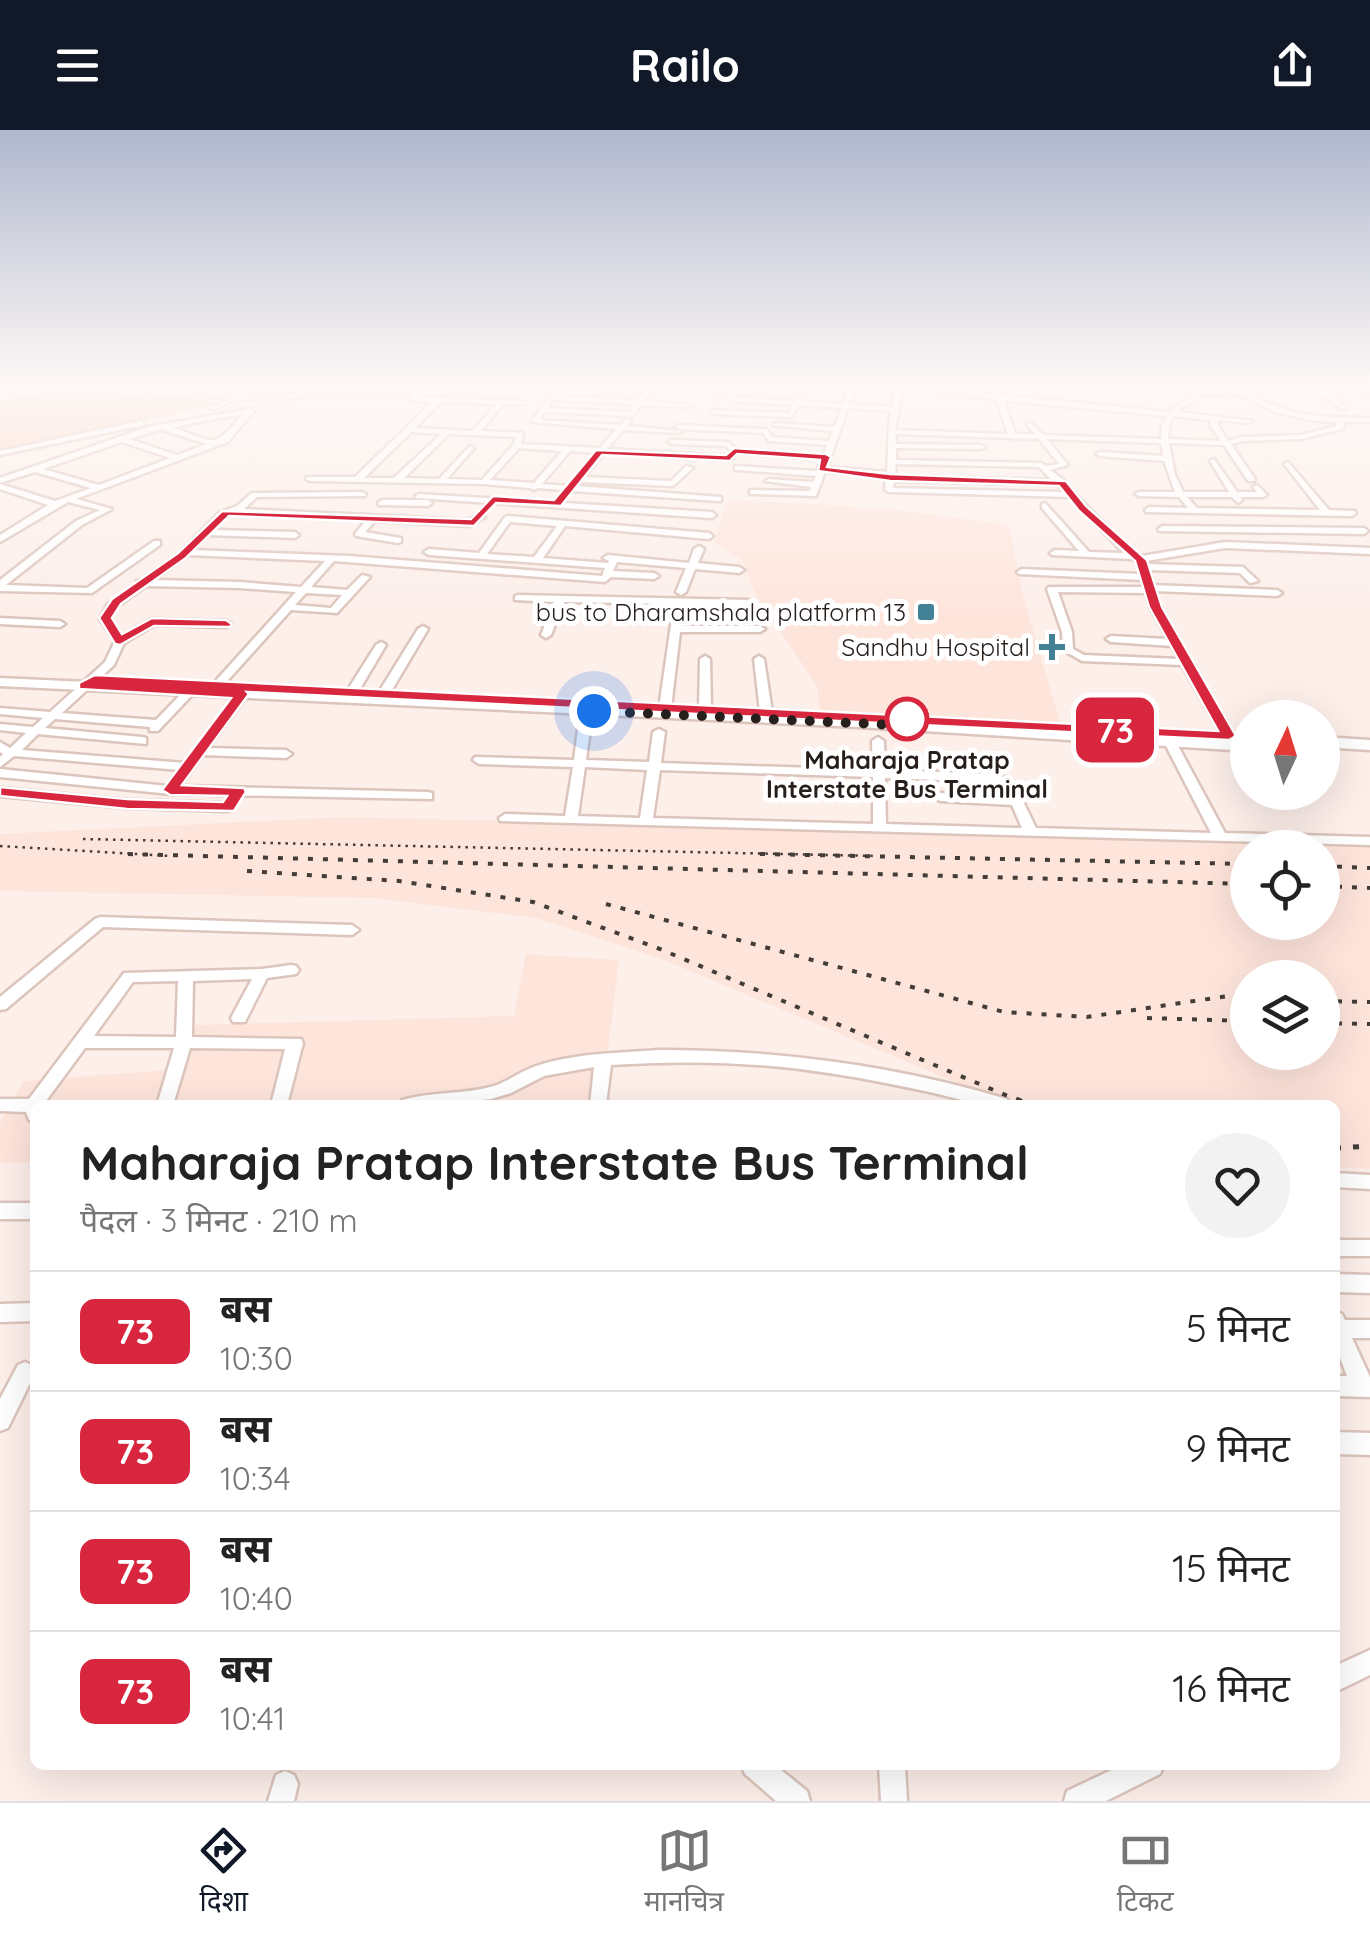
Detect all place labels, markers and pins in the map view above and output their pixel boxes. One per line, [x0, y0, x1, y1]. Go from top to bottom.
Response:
place label: bus to Dharamshala platform 13 [536, 596, 906, 627]
marker: bus to Dharamshala platform 13 [915, 601, 937, 623]
place label: Sandhu Hospital [841, 631, 1030, 662]
marker: Sandhu Hospital [1039, 634, 1065, 660]
marker: Maharaja Pratap Interstate Bus Terminal [886, 698, 928, 740]
place label: Maharaja Pratap Interstate Bus Terminal [766, 744, 1048, 804]

